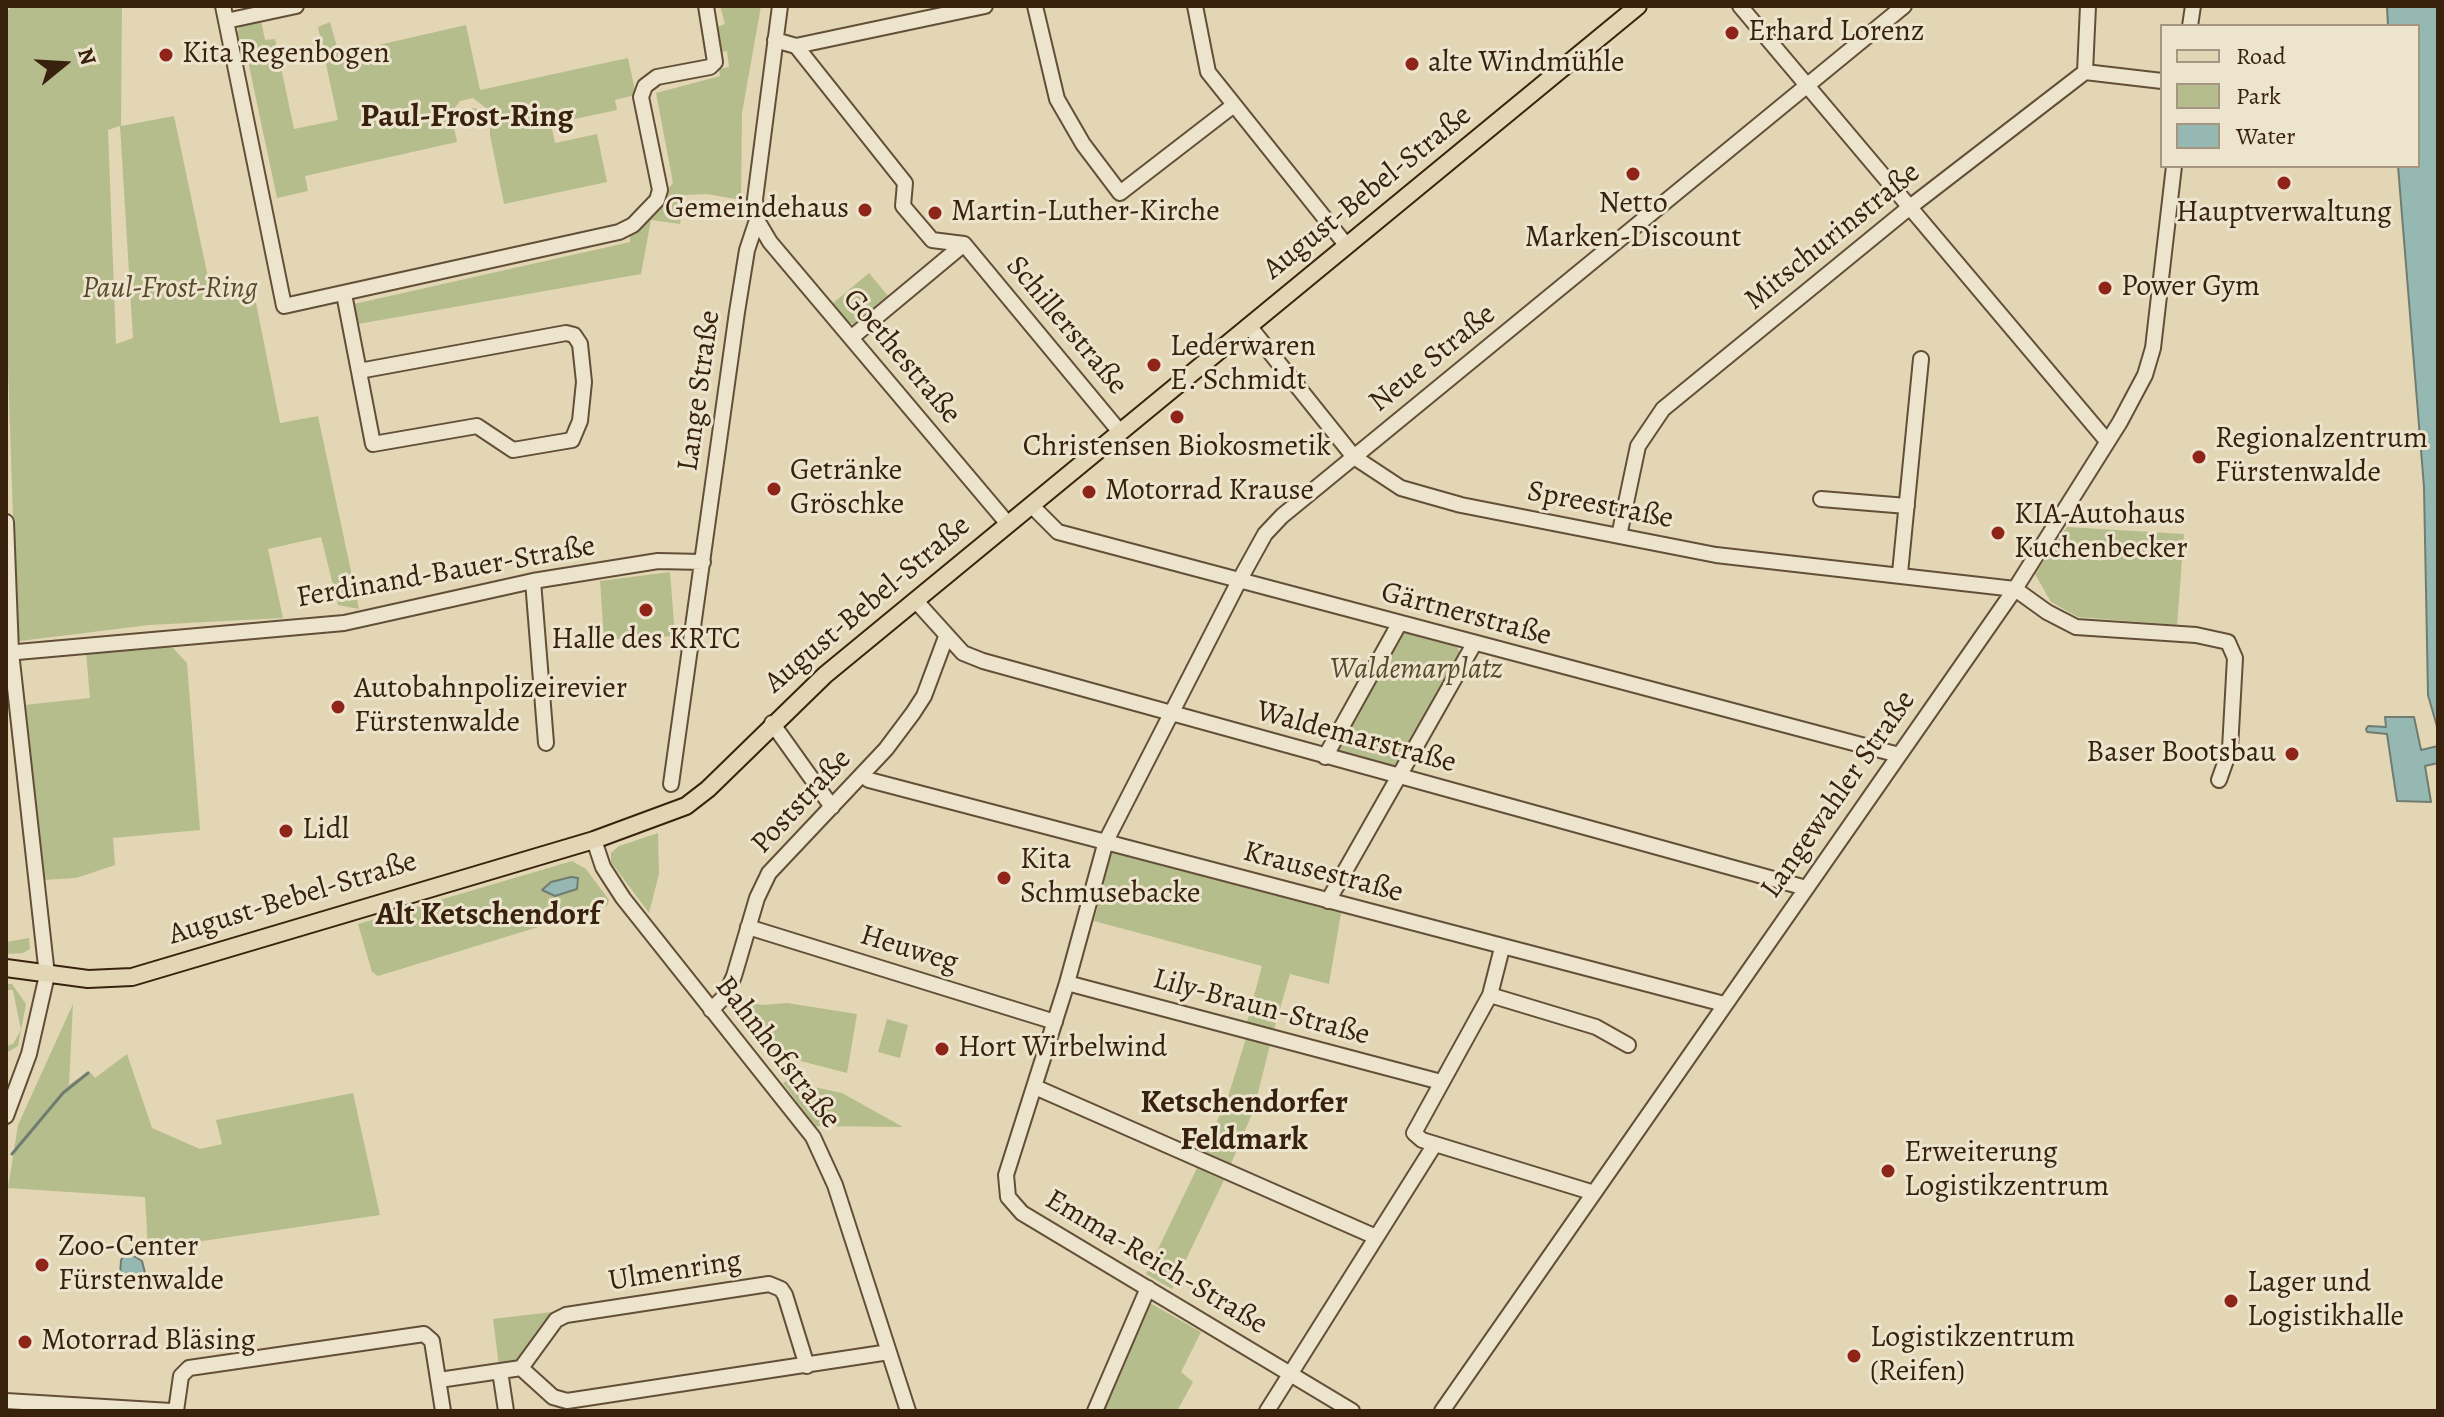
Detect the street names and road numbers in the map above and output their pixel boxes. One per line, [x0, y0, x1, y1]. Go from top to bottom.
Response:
street label: August-Bebel-Straße [1257, 98, 1479, 288]
street label: Mitschurinstraße [1738, 155, 1928, 319]
street label: Schillerstraße [997, 249, 1135, 403]
street label: Goethestraße [834, 282, 968, 432]
street label: Neue Straße [1363, 297, 1503, 421]
street label: Lange Straße [671, 308, 729, 474]
street label: Spreestraße [1524, 474, 1676, 538]
street label: August-Bebel-Straße [758, 508, 978, 702]
street label: Ferdinand-Bauer-Straße [294, 529, 598, 617]
street label: Gärtnerstraße [1377, 575, 1555, 655]
street label: Langewahler Straße [1754, 684, 1924, 906]
street label: Waldemarstraße [1252, 694, 1460, 782]
street label: Poststraße [744, 742, 860, 862]
street label: Krausestraße [1239, 834, 1407, 912]
street label: August-Bebel-Straße [165, 844, 421, 954]
street label: Heuweg [856, 918, 962, 982]
street label: Lily-Braun-Straße [1149, 962, 1373, 1054]
street label: Bahnhofstraße [706, 970, 848, 1136]
street label: Emma-Reich-Straße [1038, 1182, 1274, 1344]
street label: Ulmenring [606, 1244, 744, 1300]

